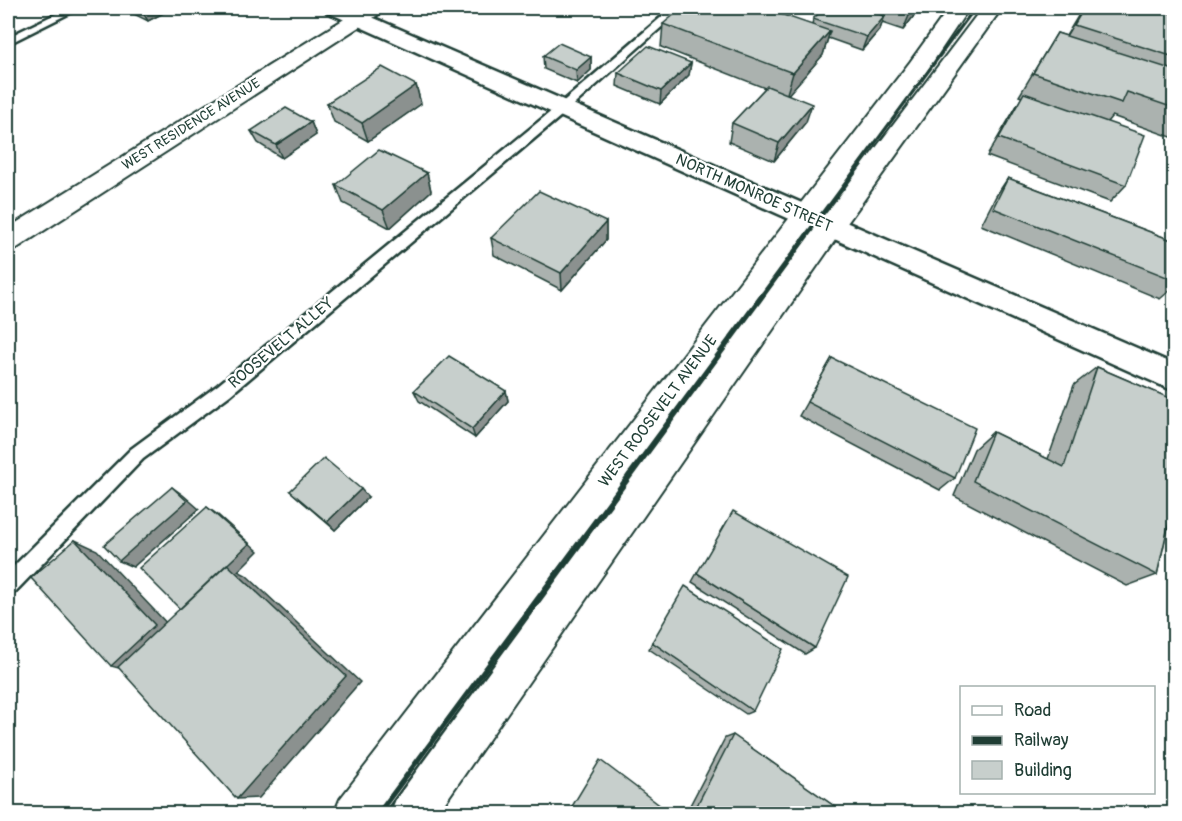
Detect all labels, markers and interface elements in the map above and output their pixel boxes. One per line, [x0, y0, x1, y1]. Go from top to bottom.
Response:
street label: WEST RESIDENCE AVENUE [119, 74, 263, 174]
street label: NORTH MONROE STREET [673, 149, 836, 237]
street label: ROOSEVELT ALLEY [224, 293, 338, 393]
street label: WEST ROOSEVELT AVENUE [594, 331, 722, 491]
legend [960, 686, 1155, 794]
text: Road [1014, 699, 1051, 722]
text: Railway [1014, 729, 1069, 752]
text: Building [1014, 759, 1072, 782]

